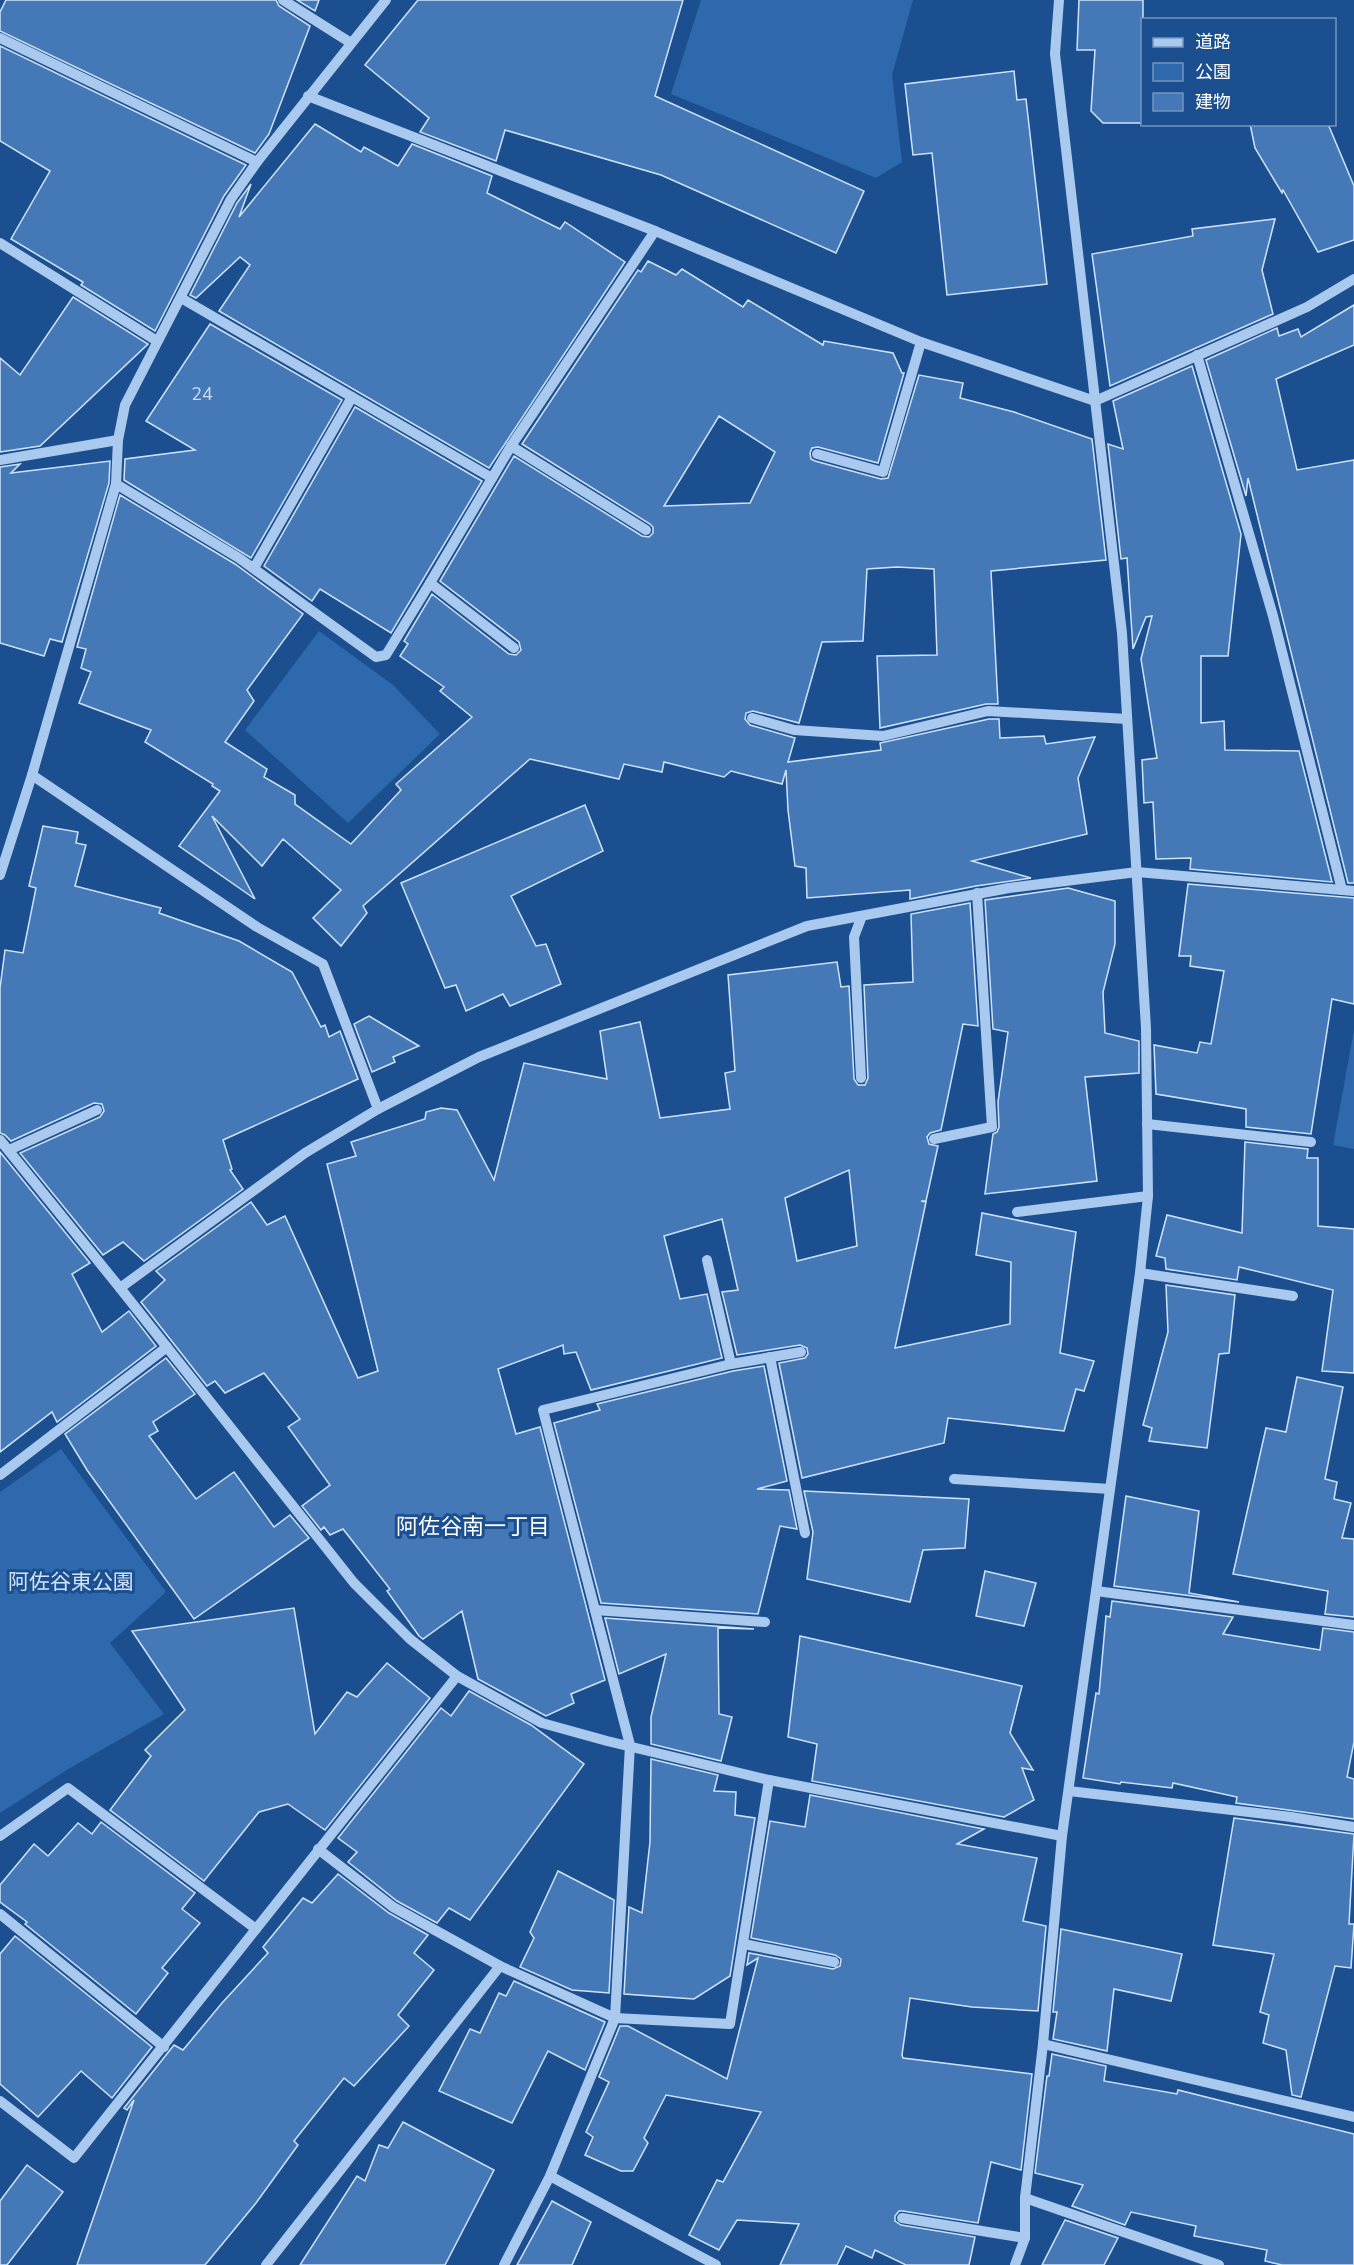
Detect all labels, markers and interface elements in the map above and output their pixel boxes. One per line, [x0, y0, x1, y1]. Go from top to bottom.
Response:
legend [1141, 18, 1336, 126]
text: 道路 [1195, 30, 1231, 54]
text: 公園 [1195, 60, 1231, 84]
text: 建物 [1195, 90, 1231, 114]
house number: 24 [191, 382, 213, 406]
district label: 阿佐谷南一丁目 [396, 1512, 550, 1542]
park label: 阿佐谷東公園 [8, 1568, 134, 1596]

